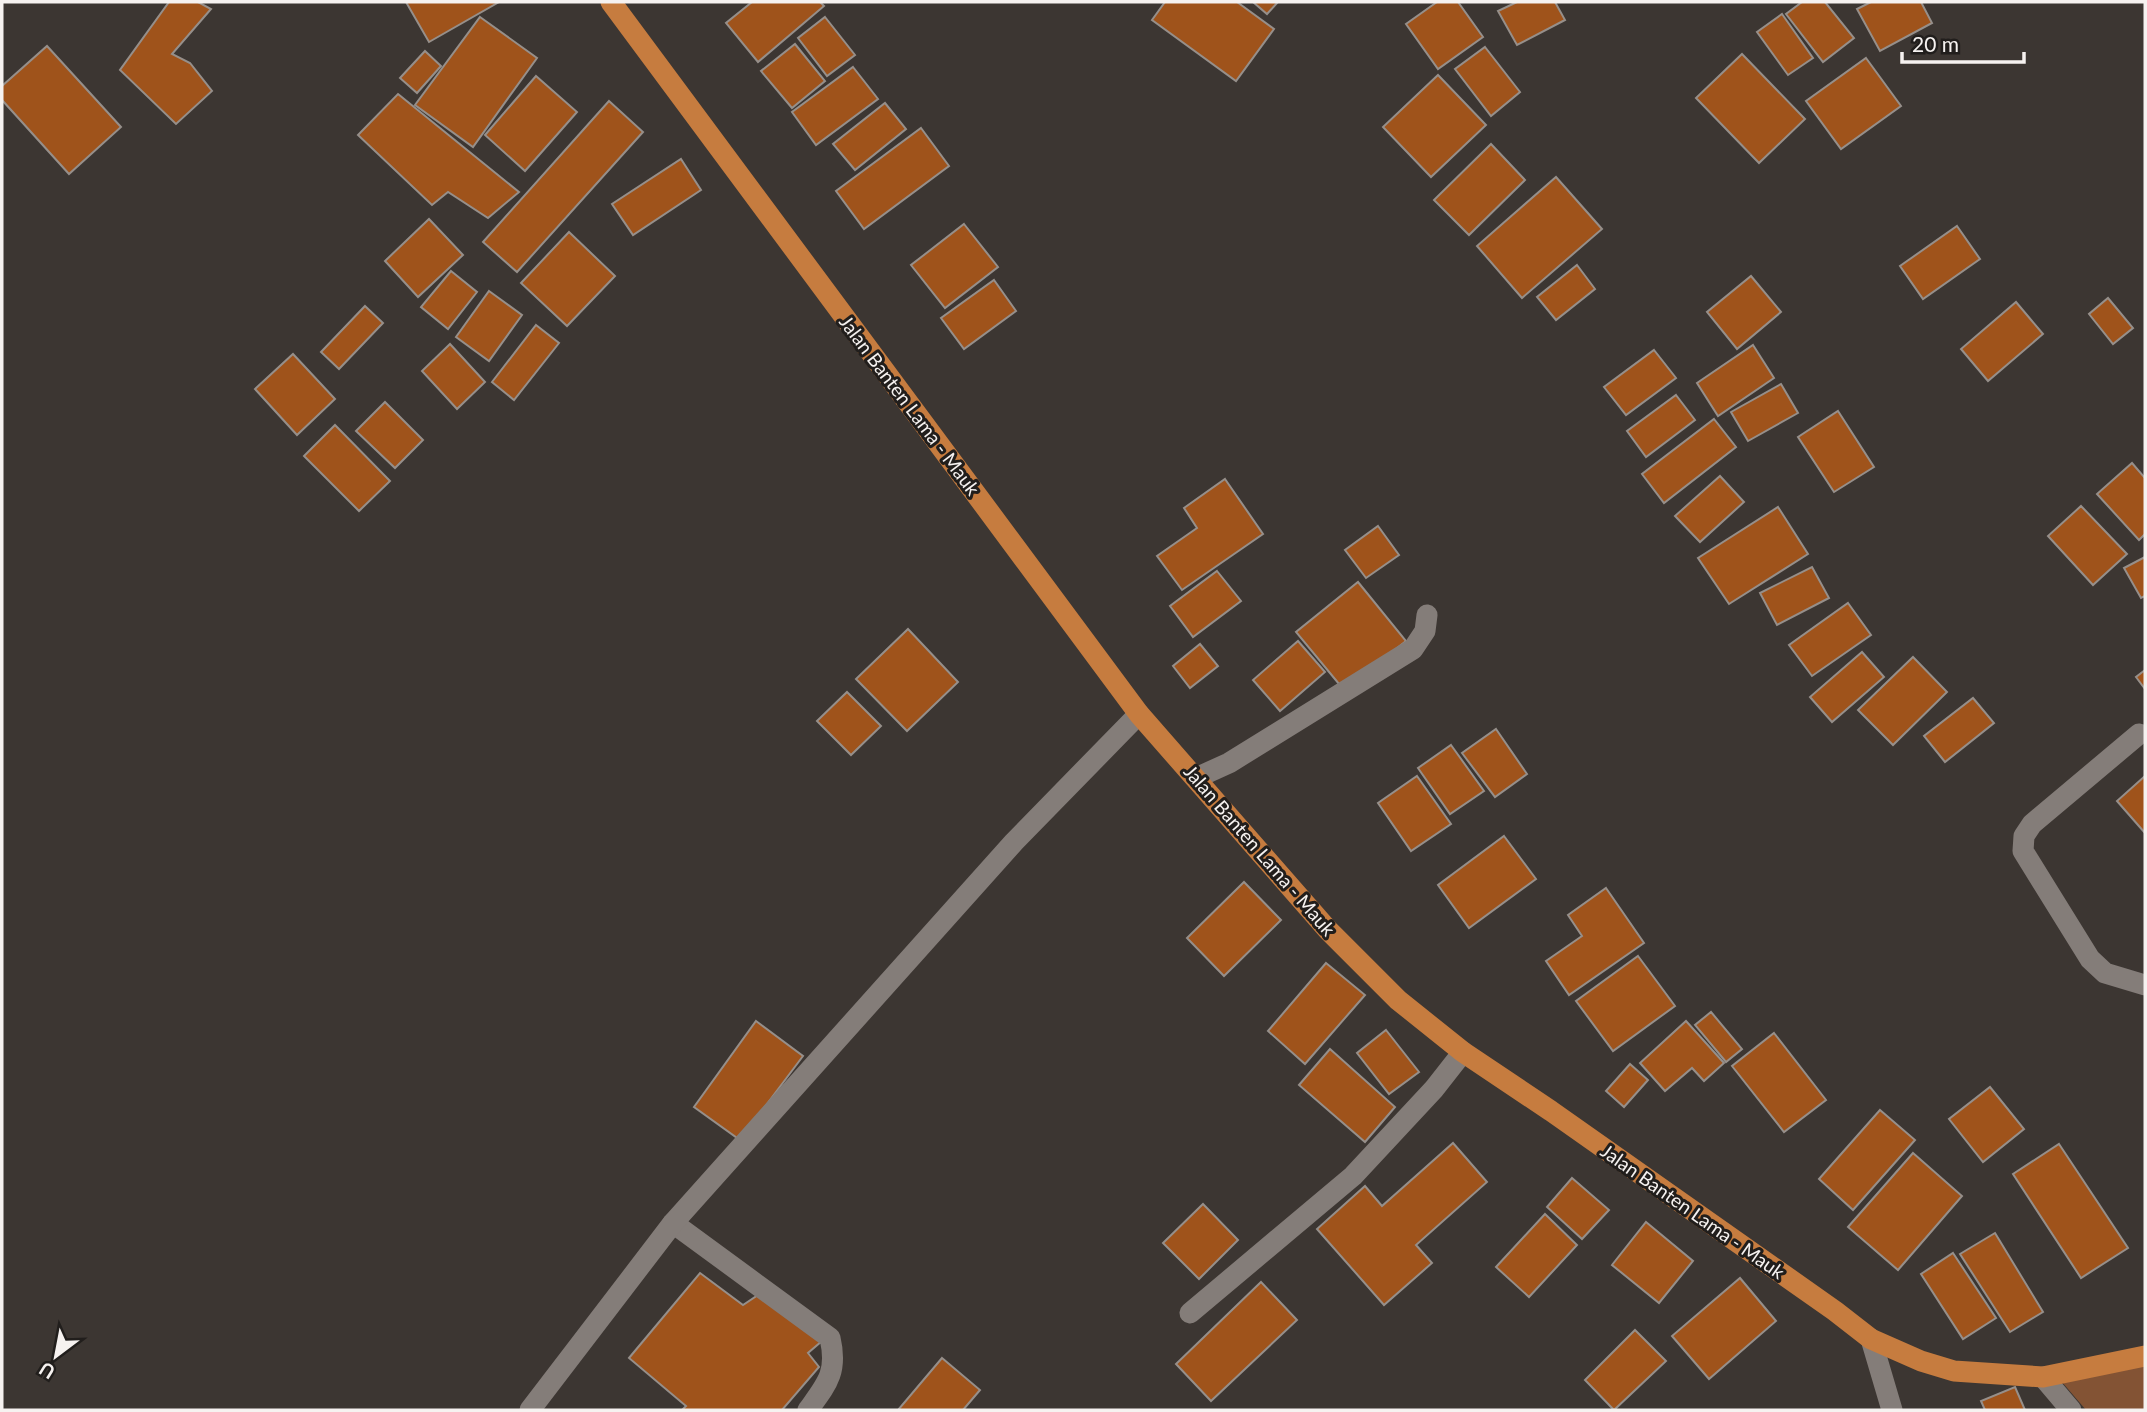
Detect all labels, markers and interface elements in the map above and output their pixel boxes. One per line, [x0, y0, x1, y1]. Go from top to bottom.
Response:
scale bar [1902, 21, 2024, 65]
text: 20 m [1912, 31, 1959, 56]
street label: Jalan Banten Lama - Mauk [835, 311, 985, 500]
street label: Jalan Banten Lama - Mauk [1180, 760, 1341, 940]
street label: Jalan Banten Lama - Mauk [1597, 1139, 1790, 1283]
north arrow [21, 1321, 91, 1391]
text: U [35, 1357, 59, 1384]

